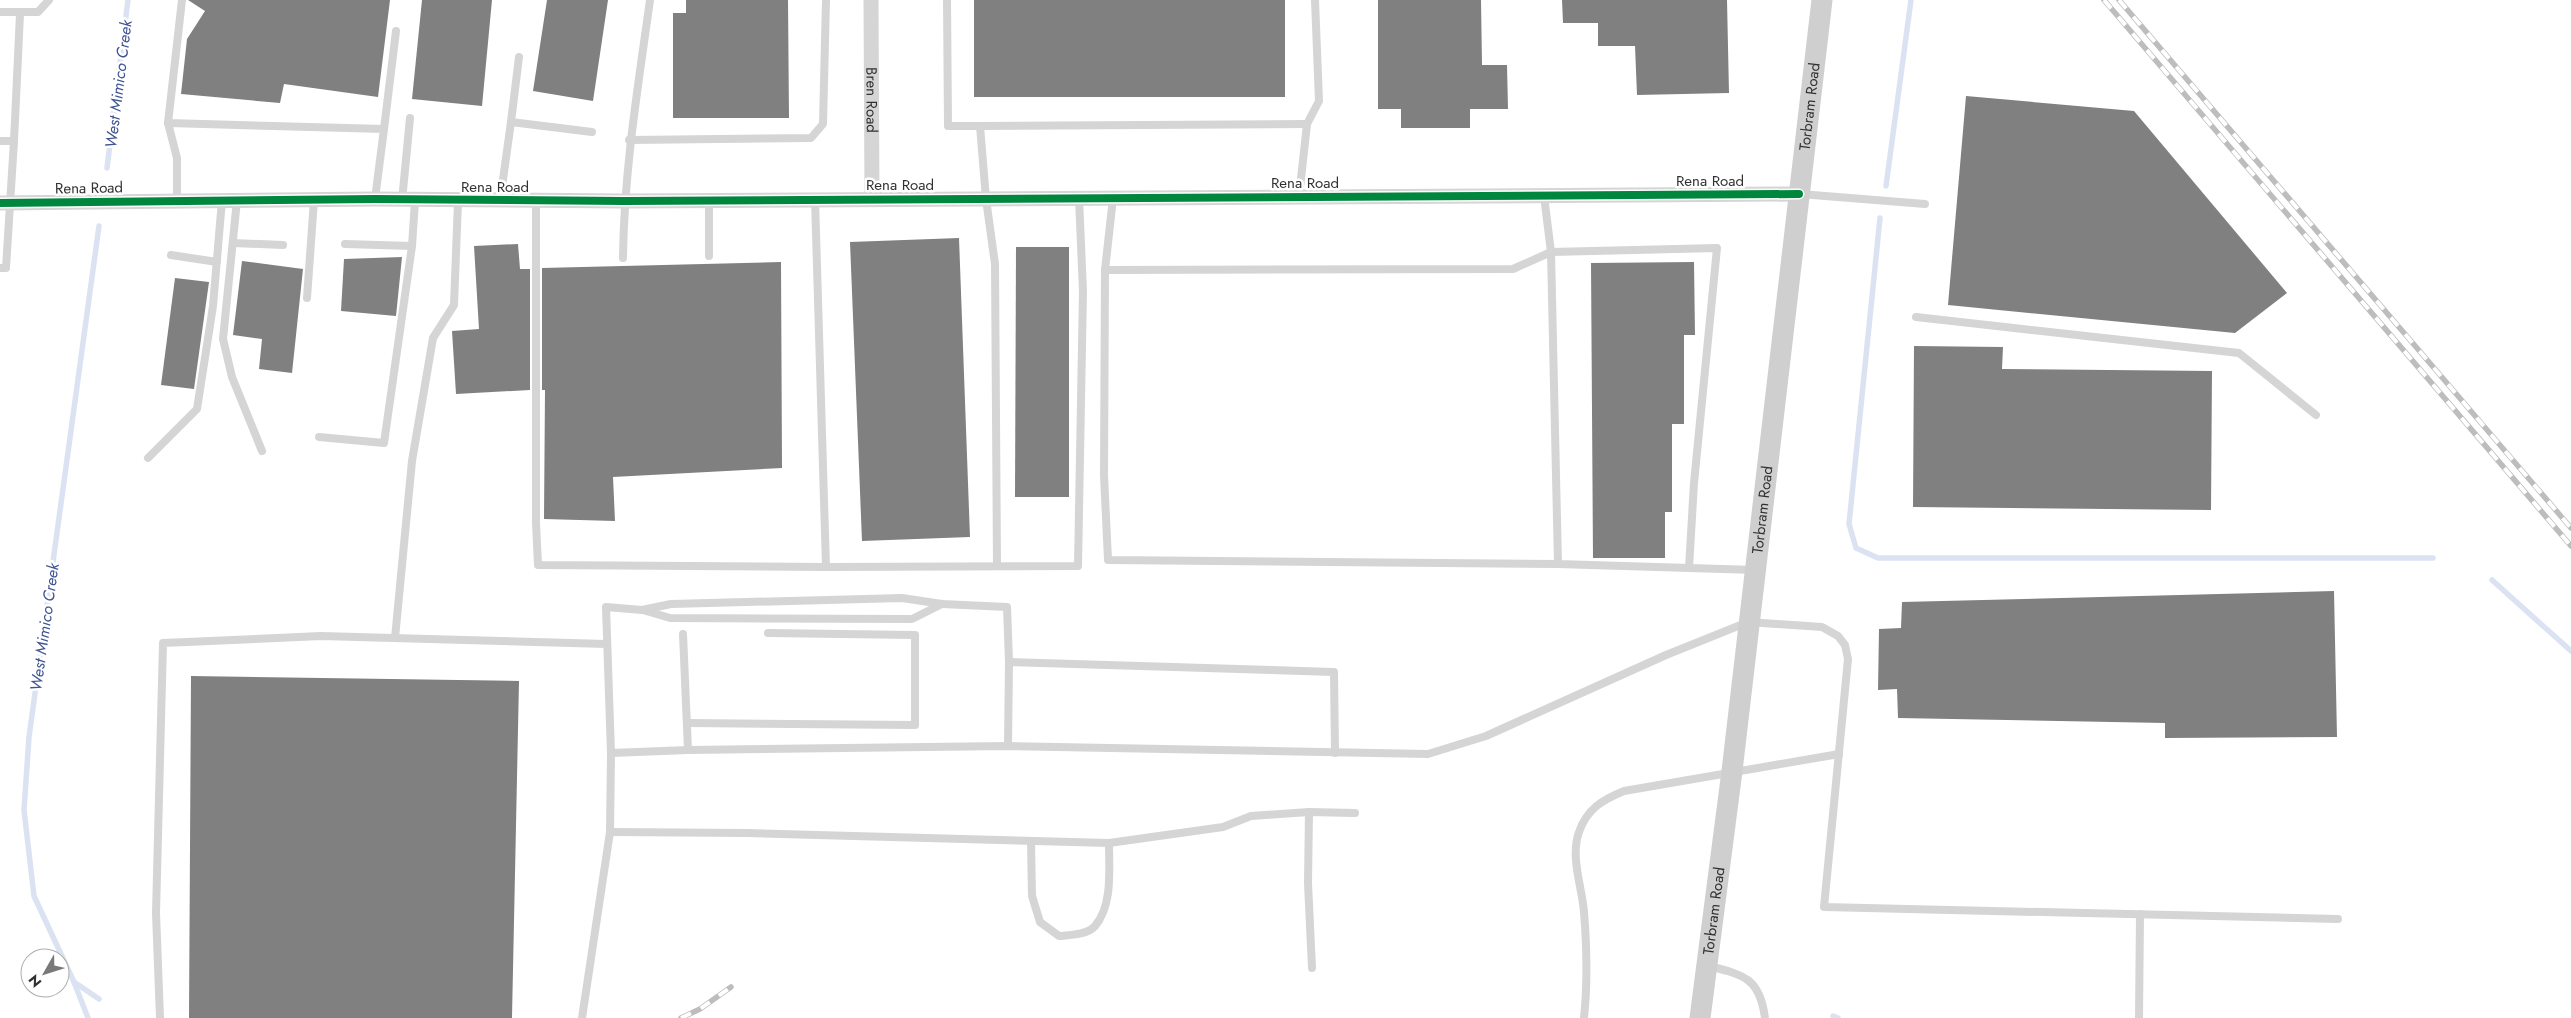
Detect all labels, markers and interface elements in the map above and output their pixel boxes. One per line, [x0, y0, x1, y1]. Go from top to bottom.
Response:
water label: West Mimico Creek [99, 18, 138, 149]
street label: Torbram Road [1794, 61, 1826, 152]
street label: Bren Road [860, 67, 883, 133]
street label: Rena Road [1676, 170, 1744, 192]
street label: Rena Road [1271, 172, 1339, 194]
street label: Rena Road [866, 174, 934, 196]
street label: Rena Road [55, 176, 123, 200]
street label: Rena Road [461, 176, 529, 198]
street label: Torbram Road [1746, 465, 1779, 555]
water label: West Mimico Creek [24, 560, 65, 693]
street label: Torbram Road [1697, 866, 1730, 956]
north arrow [20, 948, 70, 998]
text: N [24, 971, 46, 992]

